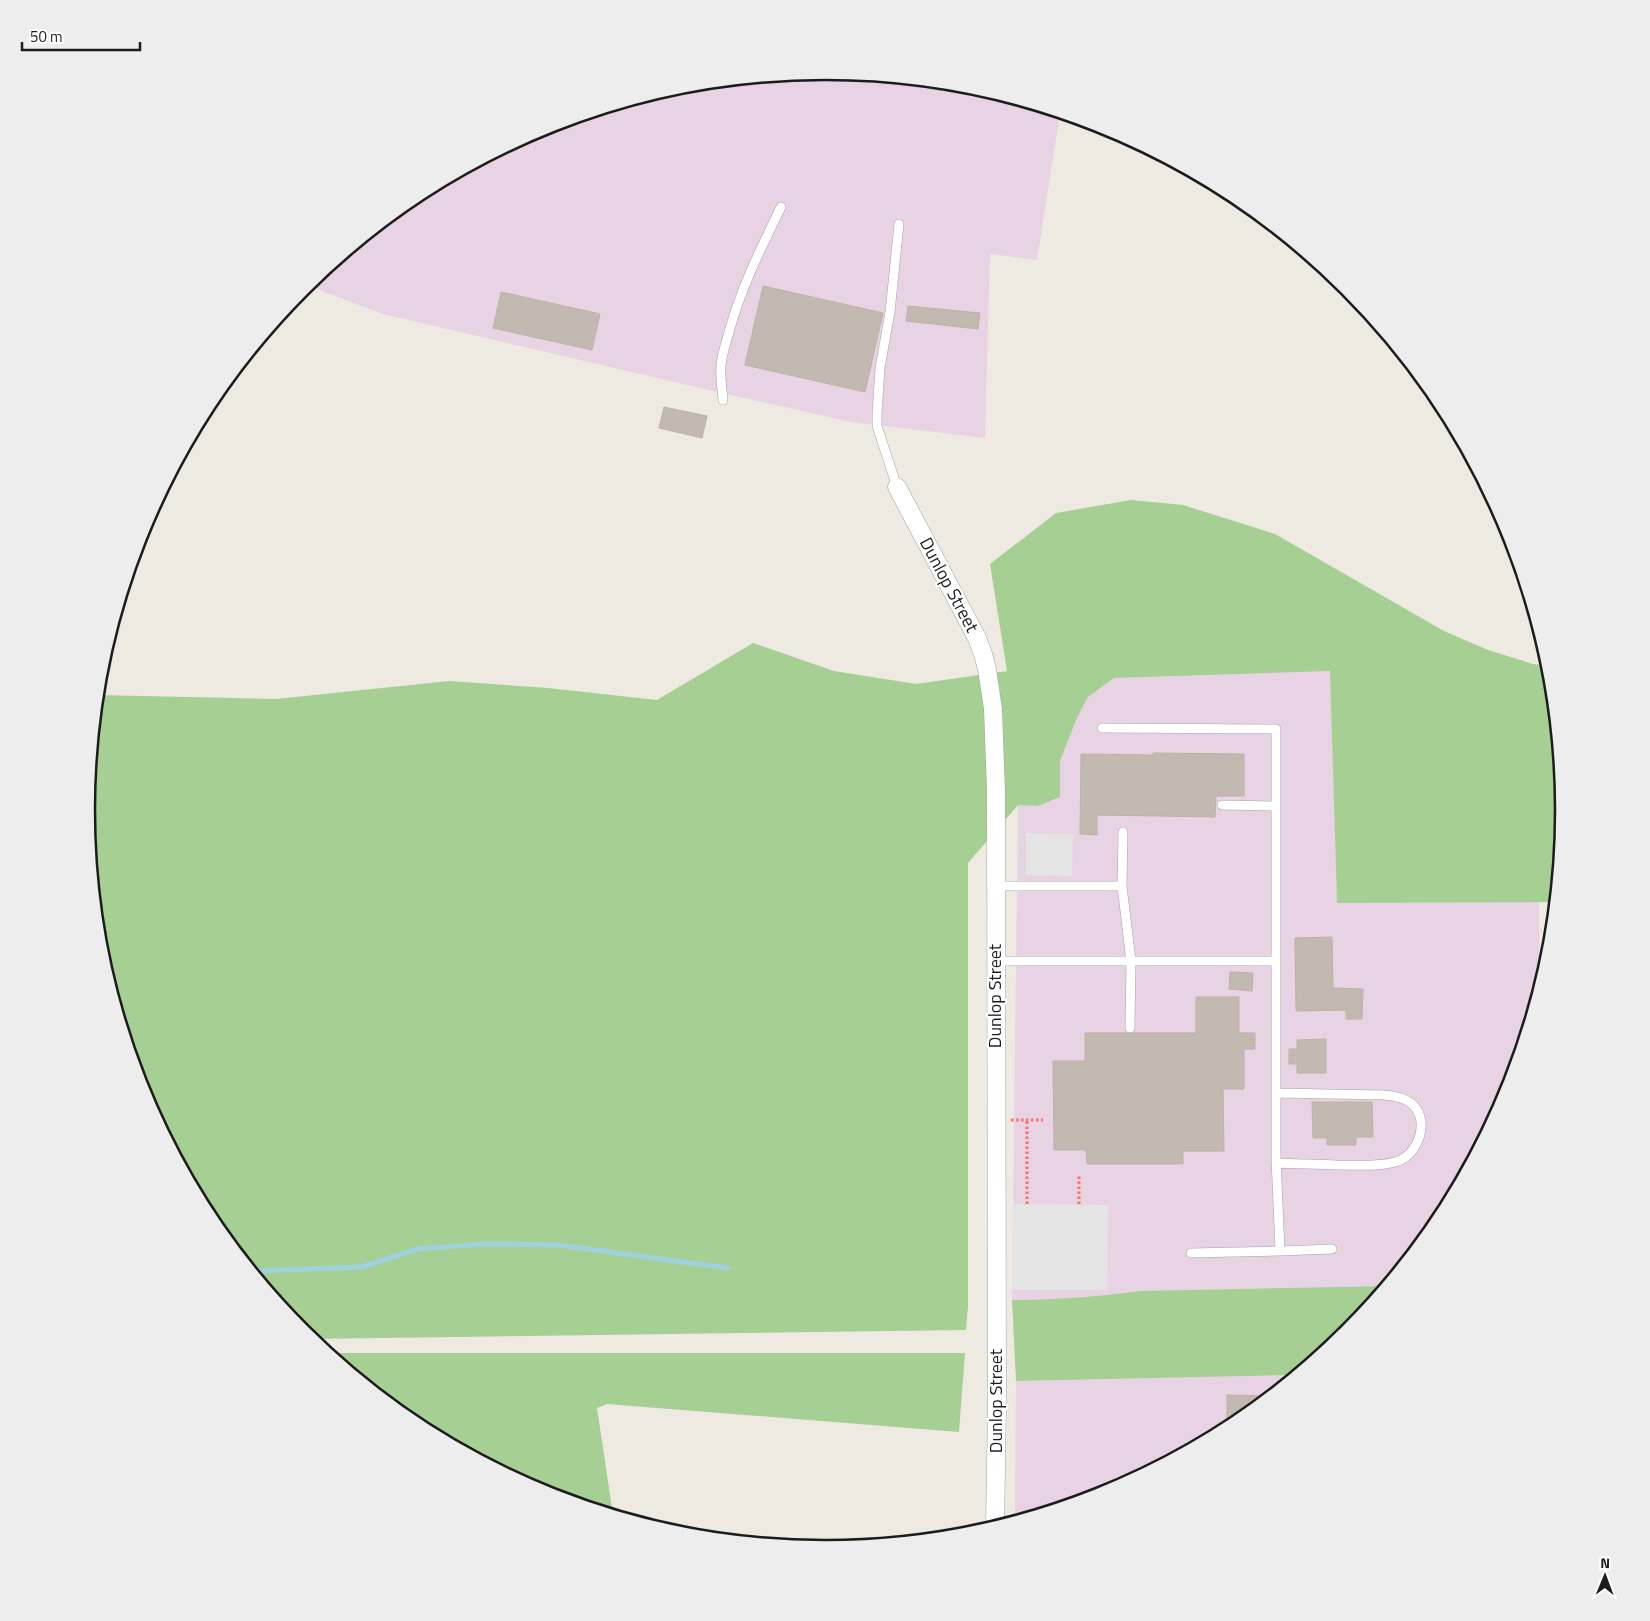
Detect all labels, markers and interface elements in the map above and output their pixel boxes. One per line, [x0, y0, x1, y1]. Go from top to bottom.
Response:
scale bar [22, 20, 140, 52]
text: 50 m [30, 25, 63, 48]
street label: Dunlop Street [913, 532, 986, 638]
street label: Dunlop Street [981, 943, 1008, 1048]
street label: Dunlop Street [982, 1348, 1009, 1453]
north arrow [1580, 1551, 1630, 1601]
text: N [1600, 1552, 1610, 1573]

